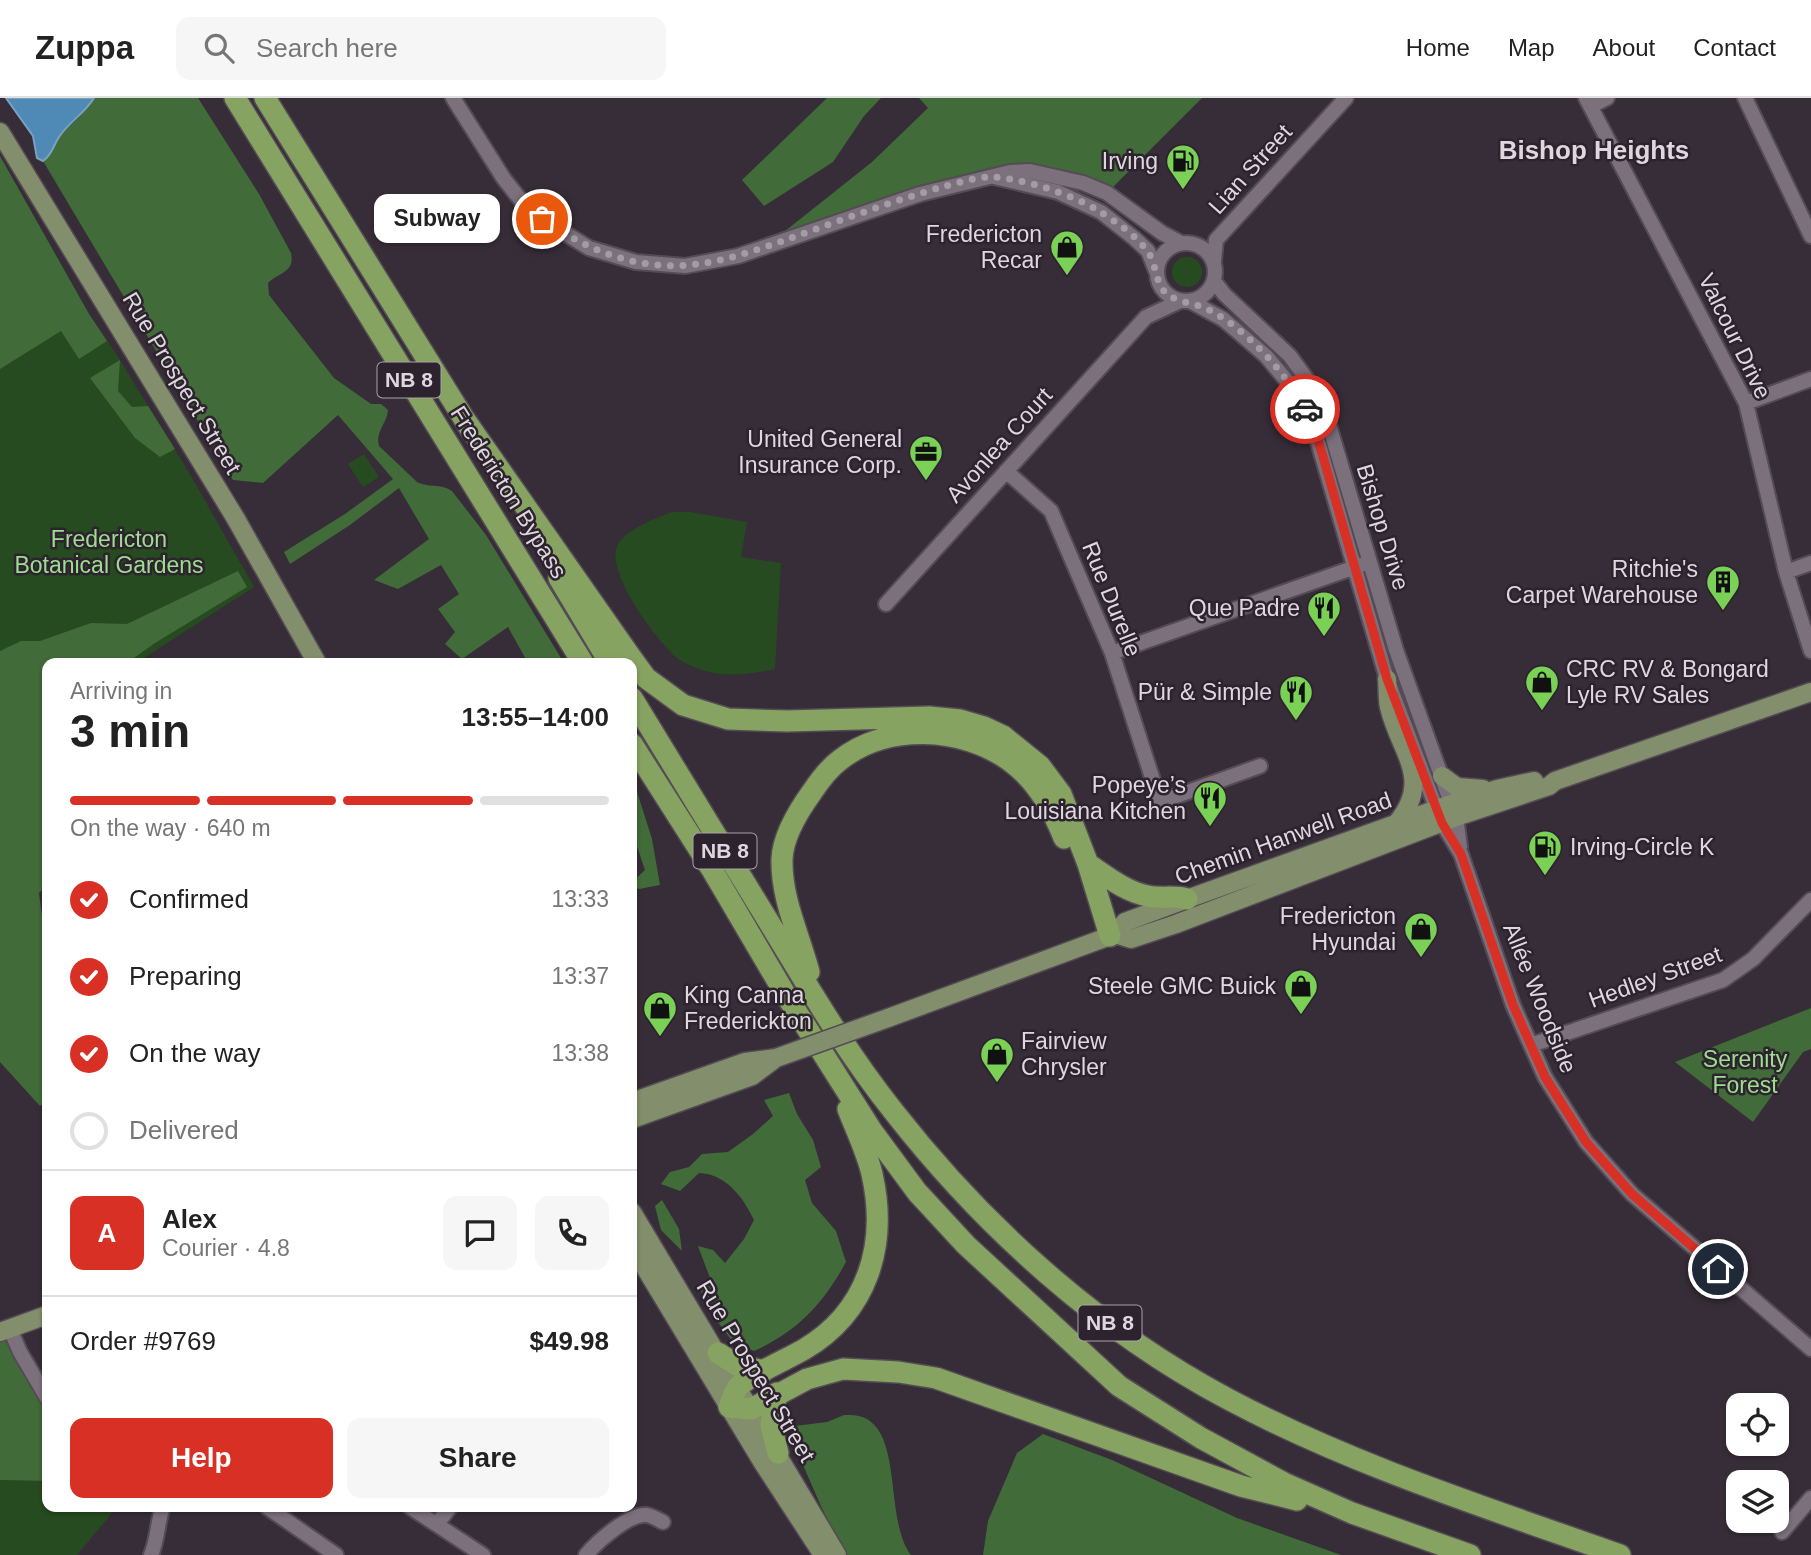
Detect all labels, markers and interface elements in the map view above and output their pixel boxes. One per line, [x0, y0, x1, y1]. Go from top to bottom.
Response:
search box [176, 17, 666, 80]
text: Zuppa [35, 29, 134, 66]
icon: search [200, 29, 238, 67]
text: Search here [256, 33, 398, 63]
text: Home [1406, 34, 1470, 61]
text: Map [1508, 34, 1555, 61]
text: About [1593, 34, 1655, 61]
text: Contact [1693, 34, 1776, 61]
street label: Lian Street [1203, 119, 1297, 219]
district label: Bishop Heights [1499, 135, 1689, 165]
fuel station icon: Irving [1164, 142, 1202, 191]
place label: Irving [1102, 148, 1158, 174]
pin [512, 189, 572, 249]
callout: Subway [374, 194, 500, 244]
icon: bag [523, 200, 561, 238]
text: Subway [394, 205, 480, 231]
place label: Fredericton Recar [926, 221, 1042, 273]
shop icon: Fredericton Recar [1048, 228, 1086, 277]
street label: Valcour Drive [1693, 269, 1777, 403]
street label: Rue Prospect Street [118, 288, 247, 479]
road number: NB 8 [378, 362, 440, 398]
courier [1270, 374, 1340, 444]
street label: Avonlea Court [941, 382, 1058, 508]
icon: car [1286, 390, 1324, 428]
street label: Fredericton Bypass [445, 401, 573, 583]
place label: United General Insurance Corp. [738, 426, 902, 478]
office icon: United General Insurance Corp. [907, 433, 945, 482]
street label: Bishop Drive [1352, 461, 1414, 593]
park label: Fredericton Botanical Gardens [14, 526, 204, 578]
street label: Rue Durelle [1077, 538, 1147, 660]
place label: Ritchie's Carpet Warehouse [1506, 556, 1698, 608]
building icon: Ritchie's Carpet Warehouse [1704, 563, 1742, 612]
restaurant icon: Que Padre [1305, 589, 1343, 638]
place label: Que Padre [1189, 595, 1300, 621]
place label: CRC RV & Bongard Lyle RV Sales [1566, 656, 1769, 708]
shop icon: CRC RV & Bongard Lyle RV Sales [1523, 663, 1561, 712]
restaurant icon: Pür & Simple [1277, 673, 1315, 722]
text: Arriving in [70, 678, 172, 704]
place label: Pür & Simple [1138, 679, 1272, 705]
text: 13:55–14:00 [462, 702, 609, 732]
text: 3 min [70, 705, 190, 757]
place label: Popeye’s Louisiana Kitchen [1004, 772, 1186, 824]
restaurant icon: Popeye’s Louisiana Kitchen [1191, 779, 1229, 828]
street label: Chemin Hanwell Road [1171, 787, 1395, 889]
text: On the way · 640 m [70, 815, 271, 841]
fuel station icon: Irving-Circle K [1526, 828, 1564, 877]
road number: NB 8 [694, 834, 756, 868]
place label: Irving-Circle K [1570, 834, 1715, 860]
icon: check [70, 881, 108, 919]
text: Confirmed [129, 884, 249, 914]
text: 13:33 [551, 886, 609, 912]
place label: Fredericton Hyundai [1280, 903, 1396, 955]
shop icon: Fredericton Hyundai [1402, 910, 1440, 959]
street label: Allée Woodside [1498, 919, 1582, 1077]
street label: Hedley Street [1585, 941, 1725, 1013]
icon: check [70, 958, 108, 996]
text: Preparing [129, 961, 242, 991]
text: 13:37 [551, 963, 609, 989]
shop icon: Steele GMC Buick [1282, 967, 1320, 1016]
place label: Steele GMC Buick [1088, 973, 1276, 999]
place label: King Canna Frederickton [684, 982, 812, 1034]
shop icon: King Canna Frederickton [641, 989, 679, 1038]
place label: Fairview Chrysler [1021, 1028, 1107, 1080]
icon: check [70, 1035, 108, 1073]
shop icon: Fairview Chrysler [978, 1035, 1016, 1084]
text: On the way [129, 1038, 261, 1068]
text: 13:38 [551, 1040, 609, 1066]
park label: Serenity Forest [1703, 1046, 1788, 1098]
text: Delivered [129, 1115, 239, 1145]
button: chat [443, 1196, 517, 1270]
button: phone [535, 1196, 609, 1270]
text: Alex [162, 1204, 217, 1234]
text: A [98, 1218, 116, 1248]
text: Courier · 4.8 [162, 1235, 290, 1261]
pin [1688, 1239, 1748, 1299]
icon: home [1699, 1250, 1737, 1288]
street label: Rue Prospect Street [692, 1276, 821, 1467]
road number: NB 8 [1078, 1306, 1142, 1340]
text: Order #9769 [70, 1326, 216, 1356]
text: $49.98 [529, 1326, 609, 1356]
map controls [1726, 1393, 1789, 1533]
button: locate [1726, 1393, 1789, 1456]
button: Help [70, 1418, 333, 1498]
button: Share [347, 1418, 609, 1498]
button: layers [1726, 1470, 1789, 1533]

